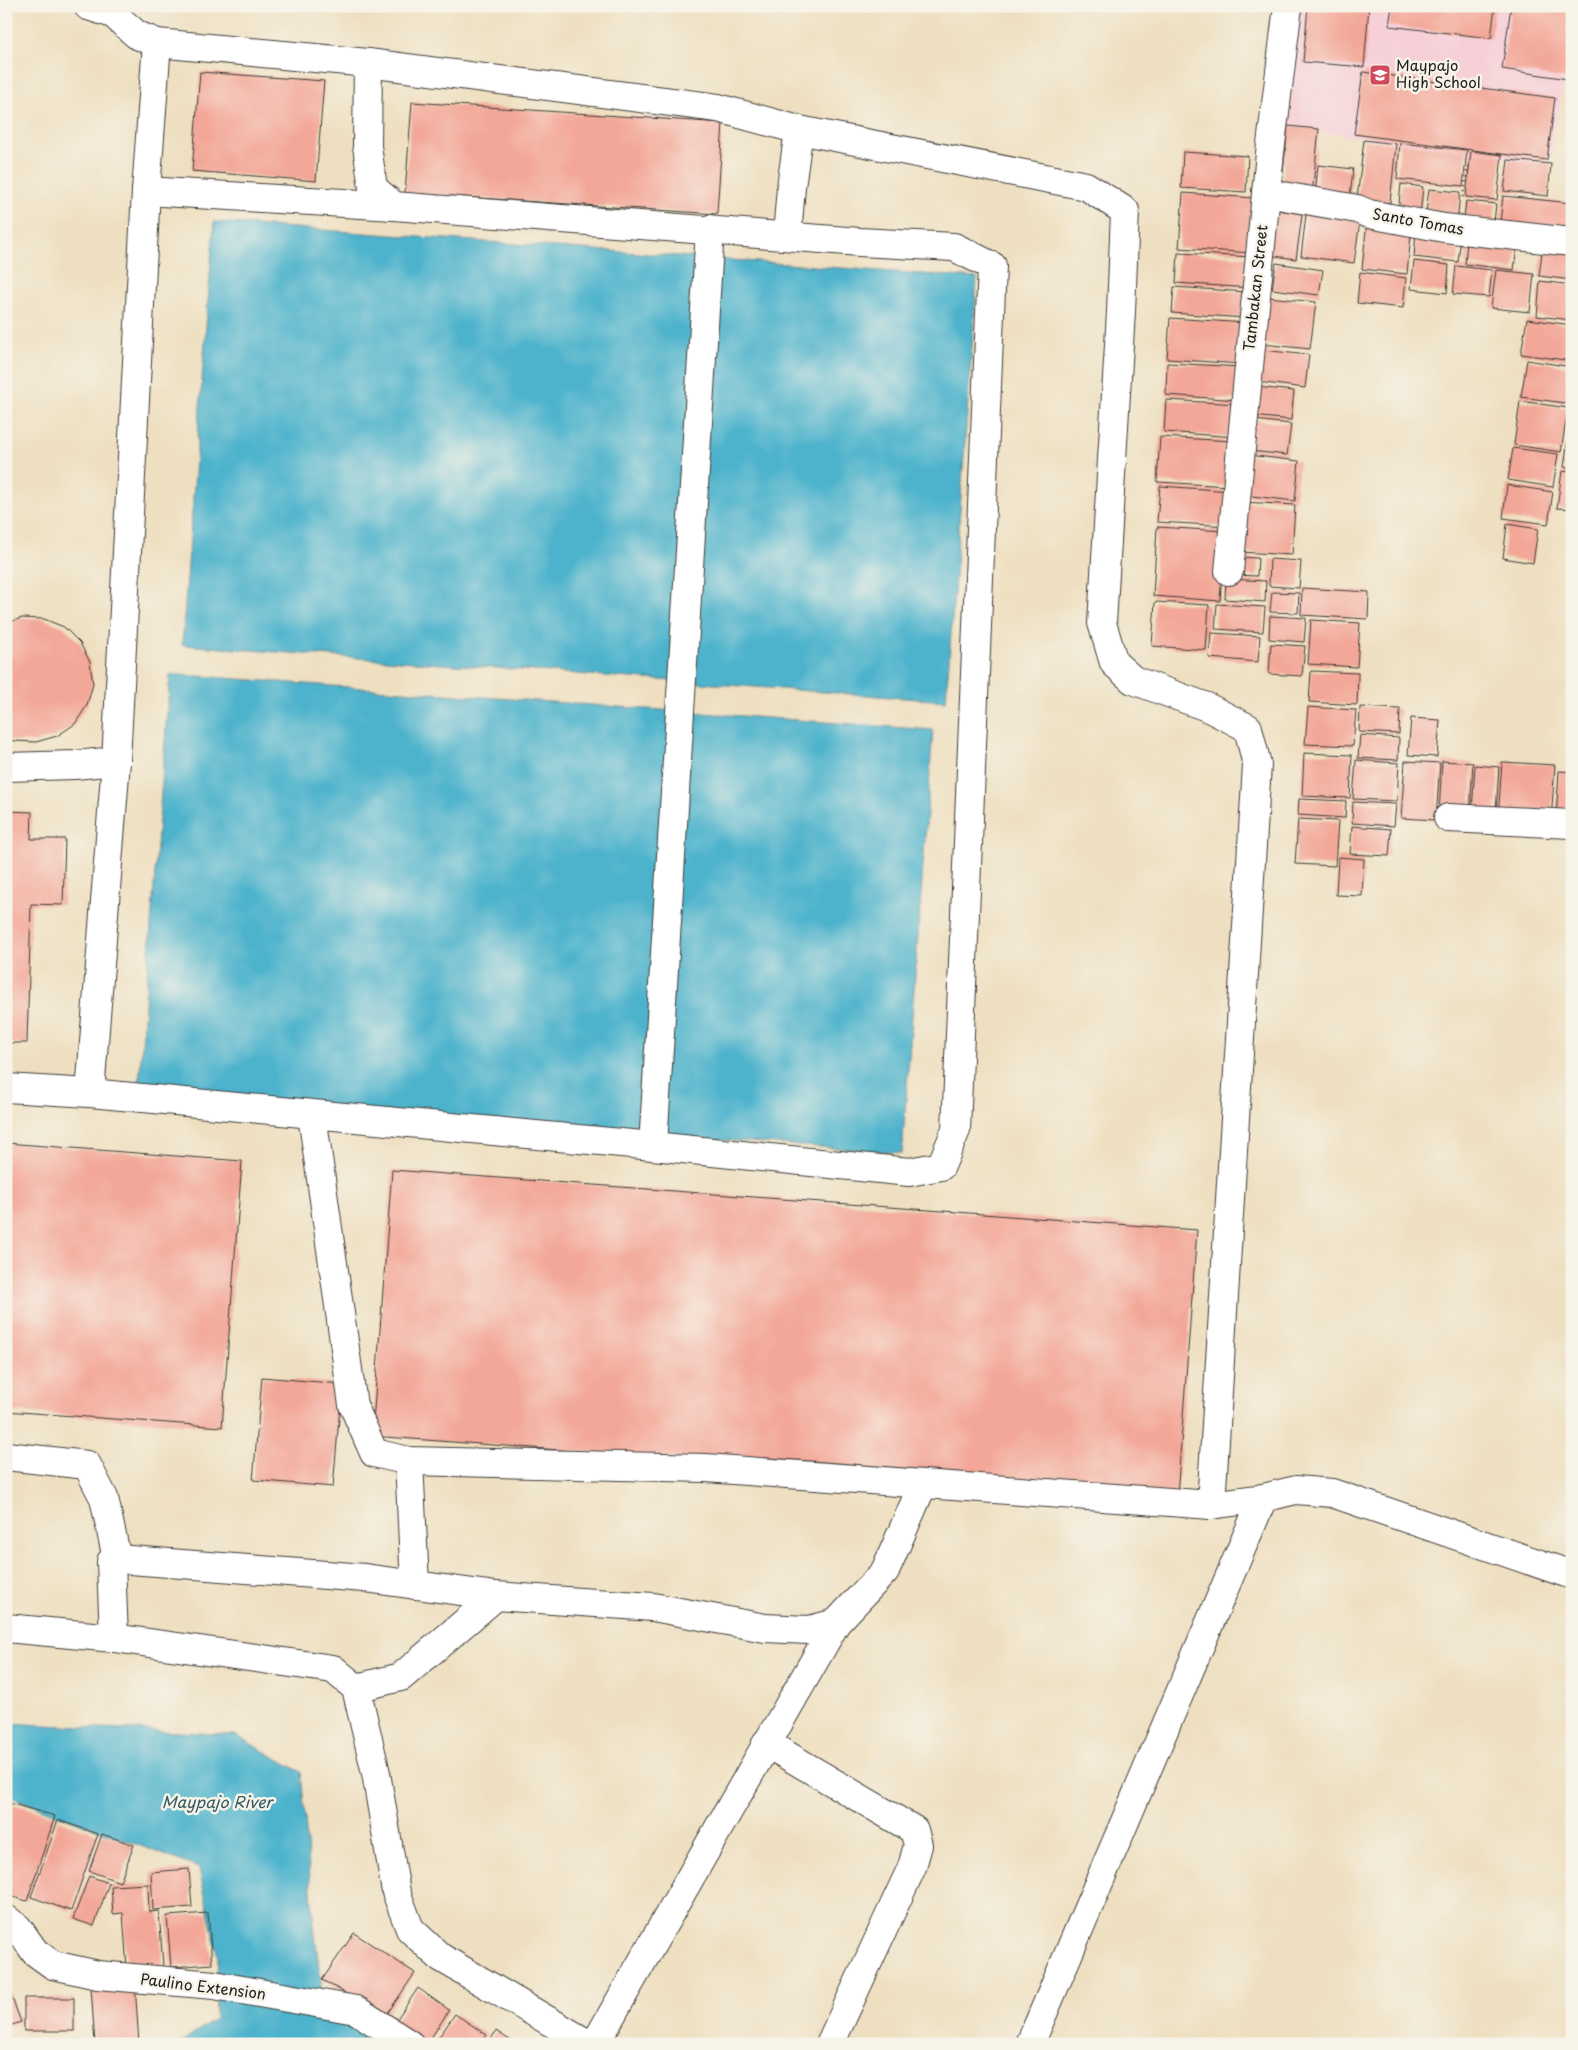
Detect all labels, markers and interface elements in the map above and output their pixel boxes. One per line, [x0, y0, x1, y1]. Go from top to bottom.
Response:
place label: Maypajo High School [1396, 53, 1481, 93]
school or university icon: Maypajo High School [1368, 63, 1392, 87]
street label: Santo Tomas [1371, 201, 1466, 240]
street label: Tambakan Street [1236, 224, 1273, 352]
water label: Maypajo River [162, 1789, 274, 1813]
street label: Paulino Extension [139, 1966, 267, 2005]

